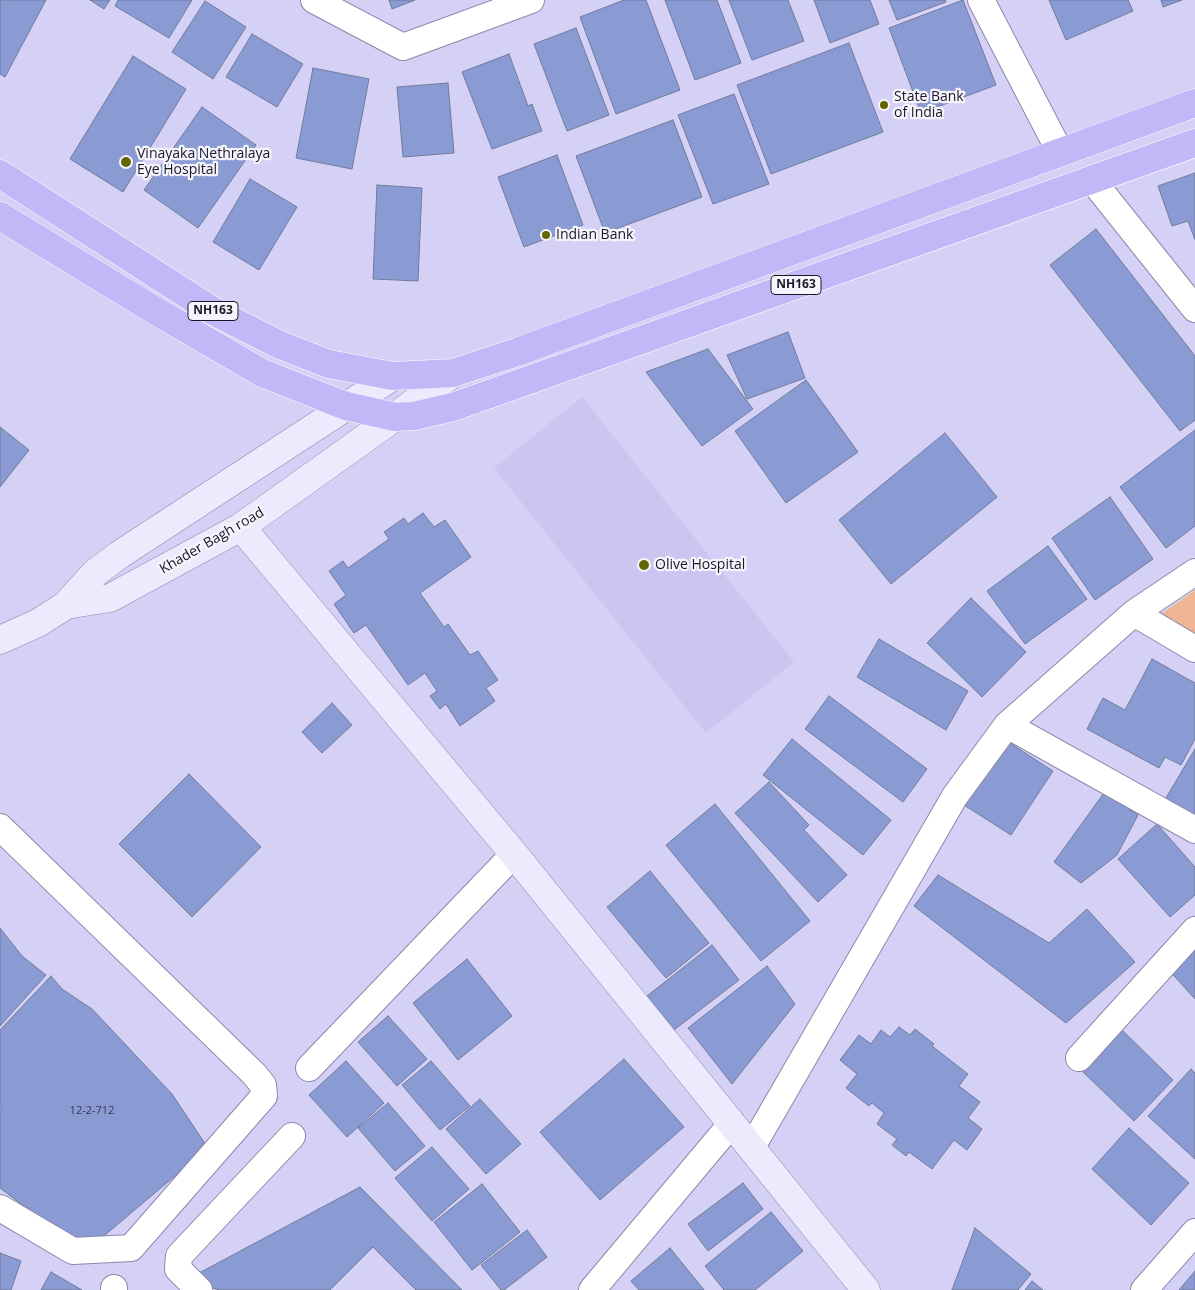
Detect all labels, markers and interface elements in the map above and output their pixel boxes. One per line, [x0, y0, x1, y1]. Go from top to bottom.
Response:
place label: State Bank of India [894, 89, 964, 121]
marker: State Bank of India [878, 99, 890, 111]
place label: Vinayaka Nethralaya Eye Hospital [137, 146, 270, 178]
marker: Vinayaka Nethralaya Eye Hospital [119, 155, 133, 169]
place label: Indian Bank [556, 227, 633, 243]
marker: Indian Bank [540, 229, 552, 241]
road number: NH163 [771, 276, 821, 294]
road number: NH163 [188, 302, 238, 321]
street label: Khader Bagh road [157, 504, 267, 578]
place label: Olive Hospital [655, 557, 745, 573]
marker: Olive Hospital [637, 558, 651, 572]
house number: 12-2-712 [70, 1104, 114, 1118]

